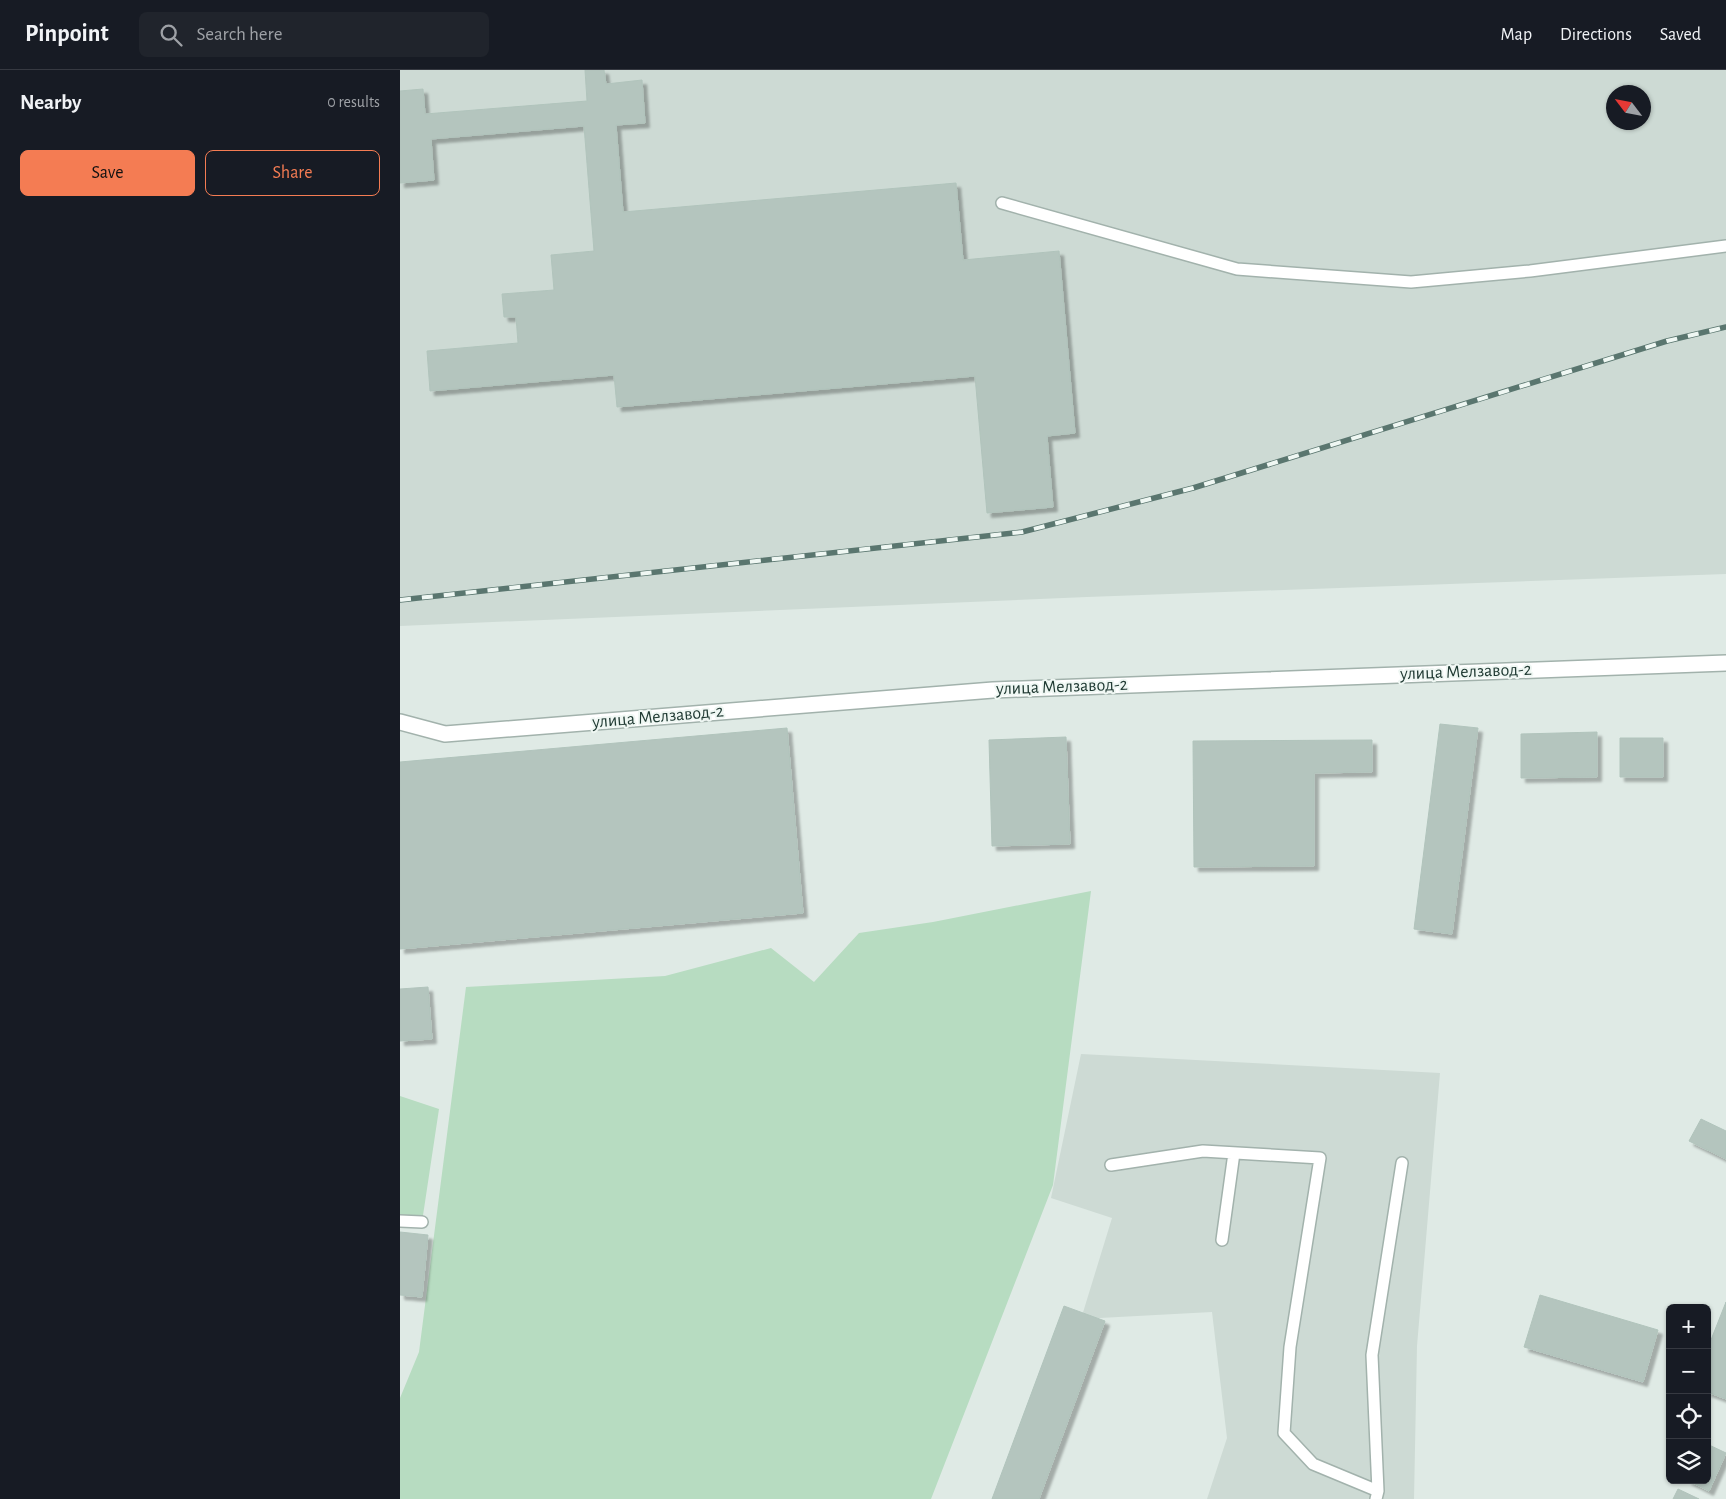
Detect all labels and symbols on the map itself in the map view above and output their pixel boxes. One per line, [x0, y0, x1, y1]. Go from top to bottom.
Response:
north arrow [1606, 85, 1651, 130]
street label: улица Мелзавод-2 [1399, 661, 1532, 683]
street label: улица Мелзавод-2 [995, 676, 1128, 698]
street label: улица Мелзавод-2 [591, 702, 724, 732]

